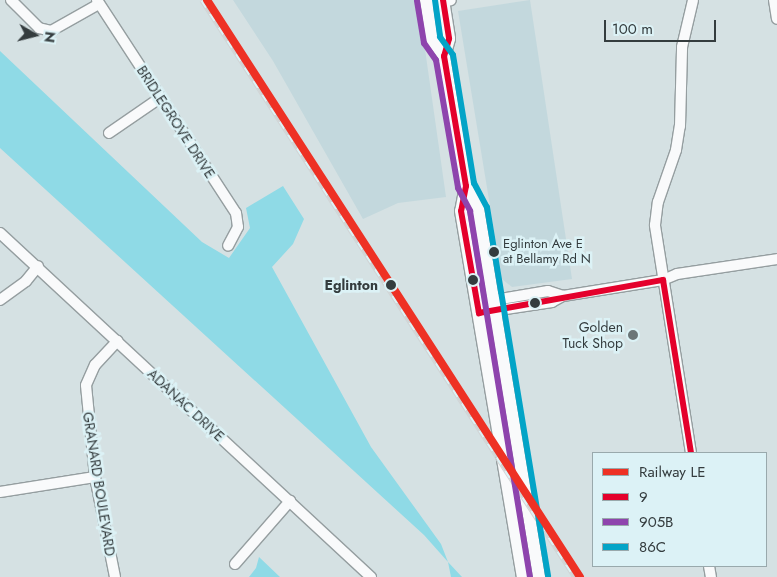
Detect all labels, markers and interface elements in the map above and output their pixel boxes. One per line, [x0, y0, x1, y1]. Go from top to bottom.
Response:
north arrow [10, 10, 60, 60]
scale bar [607, 10, 720, 42]
text: 100 m [612, 18, 653, 40]
text: N [39, 30, 61, 44]
street label: BRIDLEGROVE DRIVE [133, 63, 219, 181]
place label: Eglinton Ave E at Bellamy Rd N [503, 237, 591, 268]
marker: Eglinton Ave E at Bellamy Rd N [489, 247, 499, 257]
unlabelled marker [468, 275, 478, 285]
marker: Eglinton [382, 276, 400, 294]
place label: Eglinton [325, 277, 378, 293]
unlabelled marker [530, 298, 540, 308]
place label: Golden Tuck Shop [563, 319, 623, 352]
marker: Golden Tuck Shop [627, 329, 639, 341]
street label: ADANAC DRIVE [144, 365, 228, 445]
street label: GRANARD BOULEVARD [79, 411, 119, 557]
legend [592, 452, 767, 567]
text: Railway LE [639, 461, 705, 483]
text: 9 [639, 486, 648, 508]
text: 905B [639, 511, 673, 533]
text: 86C [639, 536, 666, 558]

